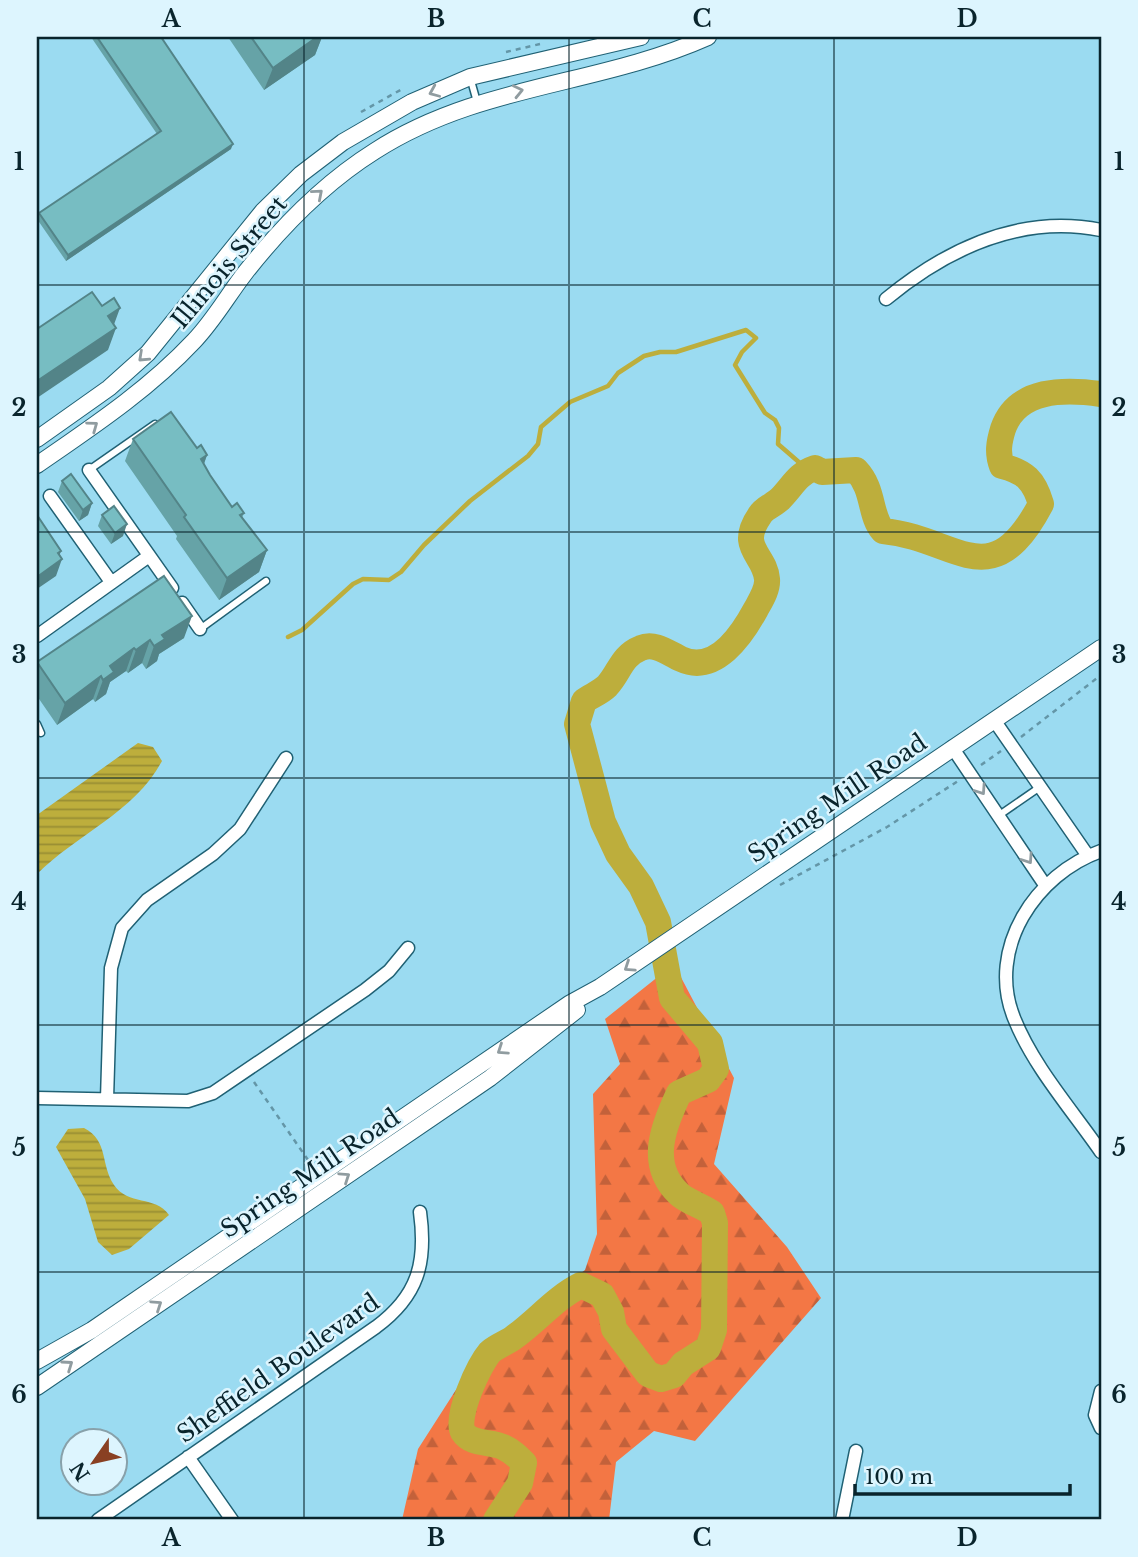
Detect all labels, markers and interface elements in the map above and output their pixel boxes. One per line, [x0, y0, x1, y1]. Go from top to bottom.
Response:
text: A [161, 5, 182, 33]
text: B [427, 5, 445, 33]
text: C [693, 5, 711, 33]
text: D [956, 5, 978, 33]
one-way arrow [428, 84, 441, 98]
one-way arrow [512, 85, 524, 99]
text: 1 [14, 148, 24, 176]
text: 1 [1114, 148, 1124, 176]
street label: Illinois Street [165, 190, 293, 334]
one-way arrow [310, 190, 323, 202]
one-way arrow [138, 348, 151, 361]
text: 2 [12, 394, 26, 422]
text: 2 [1112, 394, 1126, 422]
one-way arrow [85, 422, 98, 434]
text: 3 [12, 641, 26, 669]
text: 3 [1112, 641, 1126, 669]
street label: Spring Mill Road [742, 727, 932, 869]
one-way arrow [973, 783, 986, 796]
one-way arrow [1019, 851, 1032, 864]
text: 4 [11, 888, 27, 916]
text: 4 [1111, 888, 1127, 916]
one-way arrow [624, 959, 637, 971]
one-way arrow [497, 1042, 510, 1054]
street label: Spring Mill Road [215, 1102, 405, 1244]
text: 5 [12, 1134, 26, 1162]
text: 5 [1112, 1134, 1126, 1162]
one-way arrow [337, 1172, 350, 1185]
street label: Sheffield Boulevard [171, 1287, 385, 1449]
one-way arrow [149, 1300, 162, 1313]
one-way arrow [60, 1361, 73, 1373]
text: 6 [11, 1381, 27, 1409]
text: 6 [1111, 1381, 1127, 1409]
north arrow [60, 1428, 130, 1498]
scale bar [855, 1452, 1070, 1496]
text: N [66, 1457, 95, 1485]
text: 100 m [865, 1464, 933, 1490]
text: A [161, 1524, 182, 1552]
text: B [427, 1524, 445, 1552]
text: C [693, 1524, 711, 1552]
text: D [956, 1524, 978, 1552]

